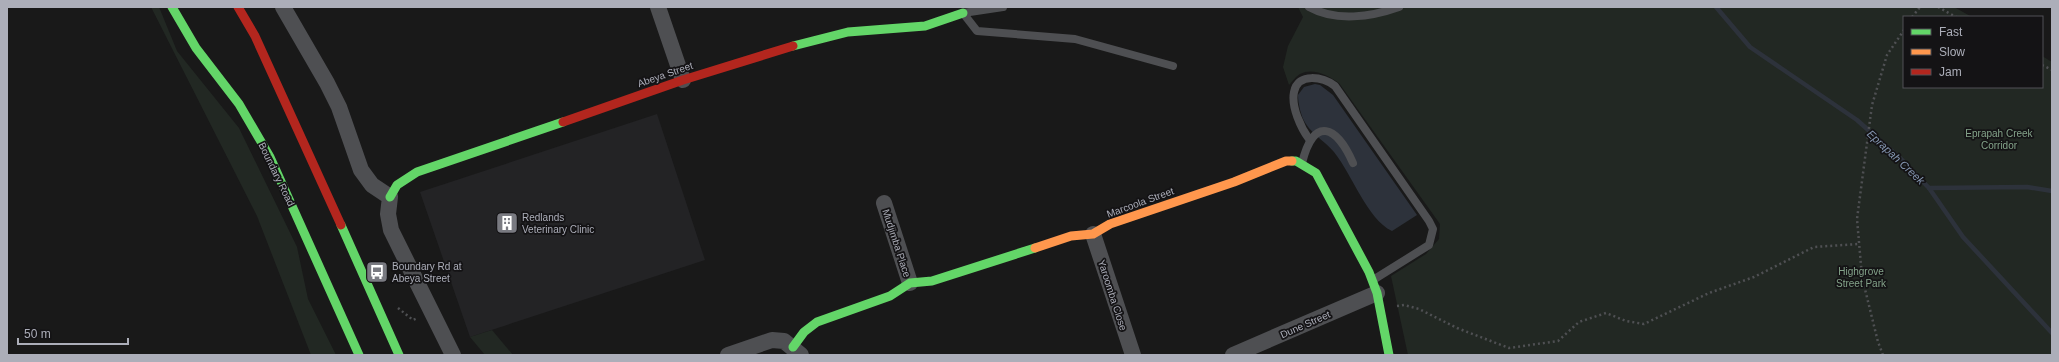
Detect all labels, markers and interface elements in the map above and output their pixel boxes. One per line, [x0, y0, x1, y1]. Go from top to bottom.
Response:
legend [1903, 16, 2043, 88]
text: Fast [1939, 25, 1963, 39]
text: Slow [1939, 45, 1965, 59]
street label: Abeya Street [636, 60, 694, 89]
text: Jam [1939, 65, 1962, 79]
water label: Eprapah Creek [1865, 127, 1928, 187]
park label: Eprapah Creek Corridor [1965, 128, 2034, 151]
street label: Boundary Road [256, 141, 297, 208]
street label: Marcoola Street [1105, 185, 1175, 220]
street label: Mudjimba Place [880, 208, 913, 279]
building icon: Redlands Veterinary Clinic [494, 210, 520, 236]
place label: Redlands Veterinary Clinic [522, 212, 594, 235]
street label: Yaroomba Close [1096, 258, 1129, 332]
bus stop icon: Boundary Rd at Abeya Street [364, 259, 390, 285]
place label: Boundary Rd at Abeya Street [392, 261, 462, 284]
park label: Highgrove Street Park [1836, 266, 1887, 289]
street label: Dune Street [1279, 308, 1332, 340]
scale bar [18, 320, 128, 346]
text: 50 m [24, 327, 51, 341]

